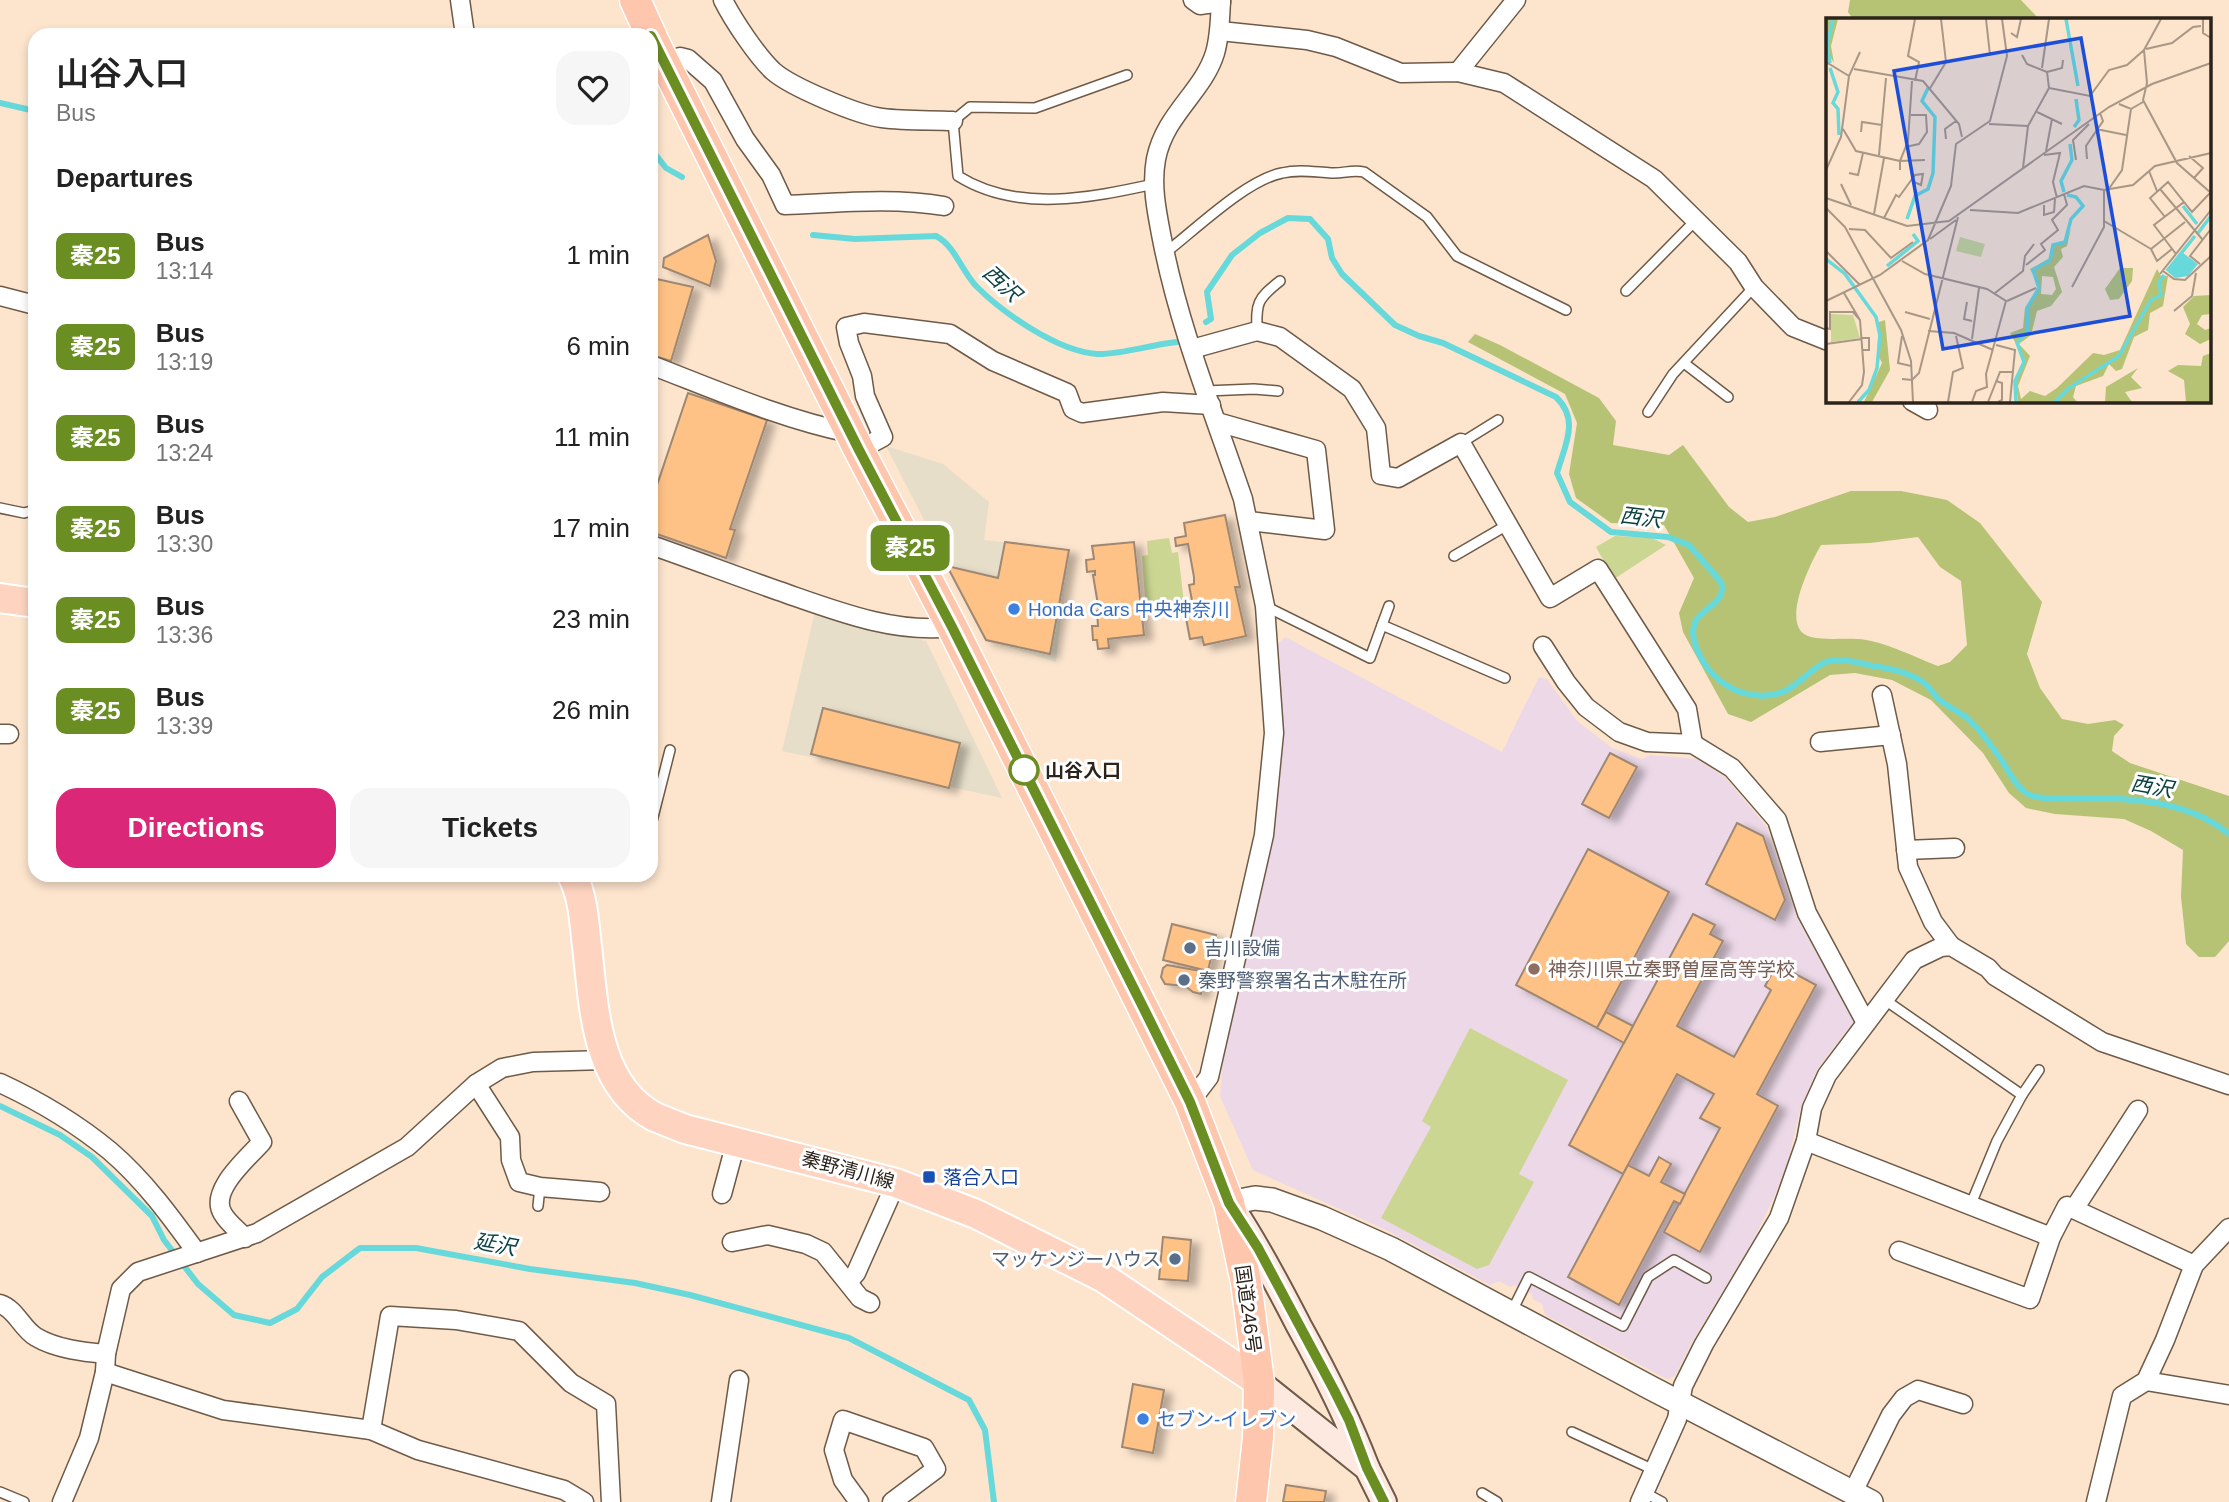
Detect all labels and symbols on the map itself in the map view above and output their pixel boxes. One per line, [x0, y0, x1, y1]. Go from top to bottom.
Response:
inset map [1826, 18, 2212, 402]
water label: 西沢 [979, 260, 1027, 308]
water label: 西沢 [1619, 503, 1666, 531]
line badge: 秦25 [870, 525, 950, 571]
place label: Honda Cars 中央神奈川 [1028, 599, 1230, 620]
marker: Honda Cars 中央神奈川 [1006, 601, 1022, 617]
marker: 山谷入口 [1009, 755, 1039, 785]
place label: 山谷入口 [1045, 760, 1121, 781]
water label: 西沢 [2129, 771, 2178, 801]
place label: 吉川設備 [1204, 938, 1280, 959]
marker: 吉川設備 [1182, 940, 1198, 956]
place label: 神奈川県立秦野曽屋高等学校 [1548, 959, 1795, 980]
marker: 神奈川県立秦野曽屋高等学校 [1526, 961, 1542, 977]
place label: 秦野警察署名古木駐在所 [1198, 970, 1407, 991]
marker: 秦野警察署名古木駐在所 [1176, 972, 1192, 988]
street label: 秦野清川線 [799, 1148, 897, 1192]
place label: 落合入口 [943, 1167, 1019, 1188]
marker: 落合入口 [921, 1169, 937, 1185]
water label: 延沢 [472, 1229, 521, 1259]
place label: マッケンジーハウス [991, 1249, 1161, 1270]
marker: マッケンジーハウス [1167, 1251, 1183, 1267]
street label: 国道246号 [1231, 1264, 1265, 1354]
place label: セブン-イレブン [1157, 1409, 1296, 1430]
marker: セブン-イレブン [1135, 1411, 1151, 1427]

